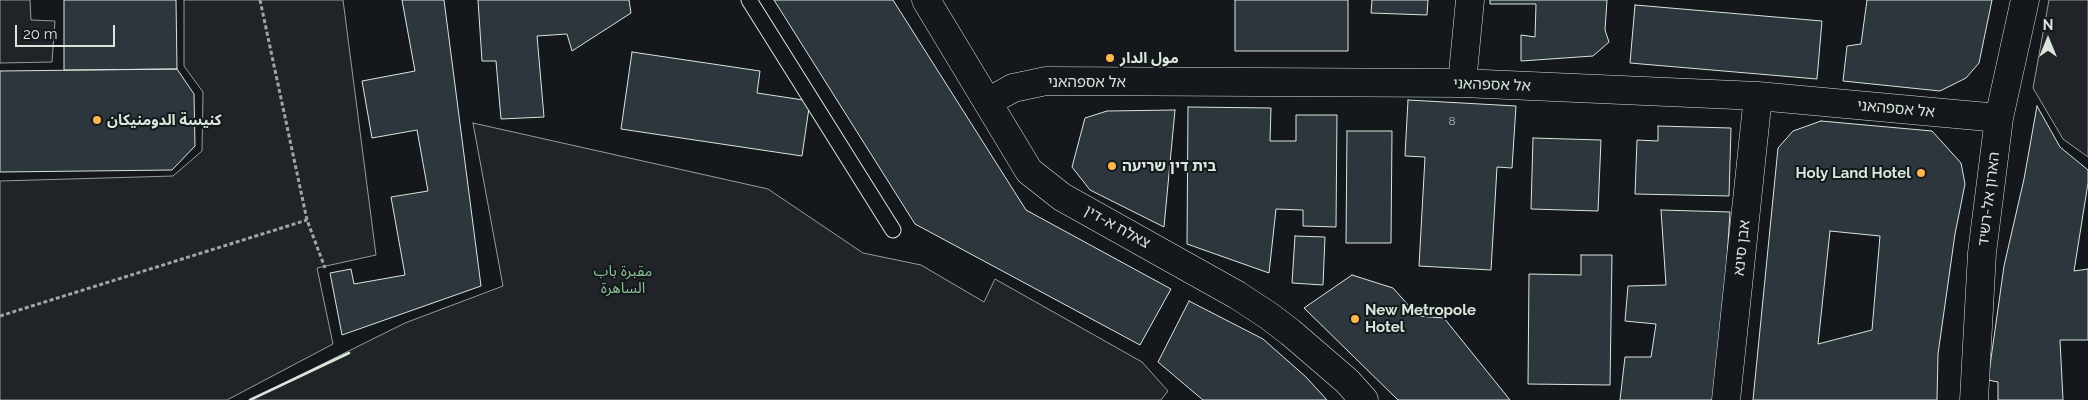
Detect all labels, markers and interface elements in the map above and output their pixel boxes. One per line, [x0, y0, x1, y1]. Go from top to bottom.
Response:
scale bar [18, 15, 118, 47]
north arrow [2023, 15, 2073, 65]
text: N [2043, 17, 2053, 33]
text: 20 m [23, 25, 58, 43]
place label: مول الدار [1120, 49, 1179, 67]
marker: مول الدار [1104, 52, 1116, 64]
street label: אל אספהאני [1048, 73, 1126, 91]
street label: אל אספהאני [1453, 75, 1531, 95]
street label: אל אספהאני [1856, 97, 1936, 121]
place label: كنيسة الدومنيكان [107, 111, 222, 129]
marker: كنيسة الدومنيكان [91, 114, 103, 126]
house number: 8 [1448, 114, 1456, 128]
street label: הארון אל-רשיד [1974, 151, 2004, 247]
place label: בית דין שריעה [1122, 157, 1216, 175]
marker: בית דין שריעה [1106, 160, 1118, 172]
place label: Holy Land Hotel [1796, 164, 1911, 182]
marker: Holy Land Hotel [1915, 167, 1927, 179]
street label: צאלח א-דין [1081, 202, 1153, 252]
street label: אבן סינא [1730, 219, 1754, 277]
park label: مقبرة باب الساهرة [594, 262, 652, 297]
place label: New Metropole Hotel [1365, 301, 1476, 336]
marker: New Metropole Hotel [1349, 313, 1361, 325]

